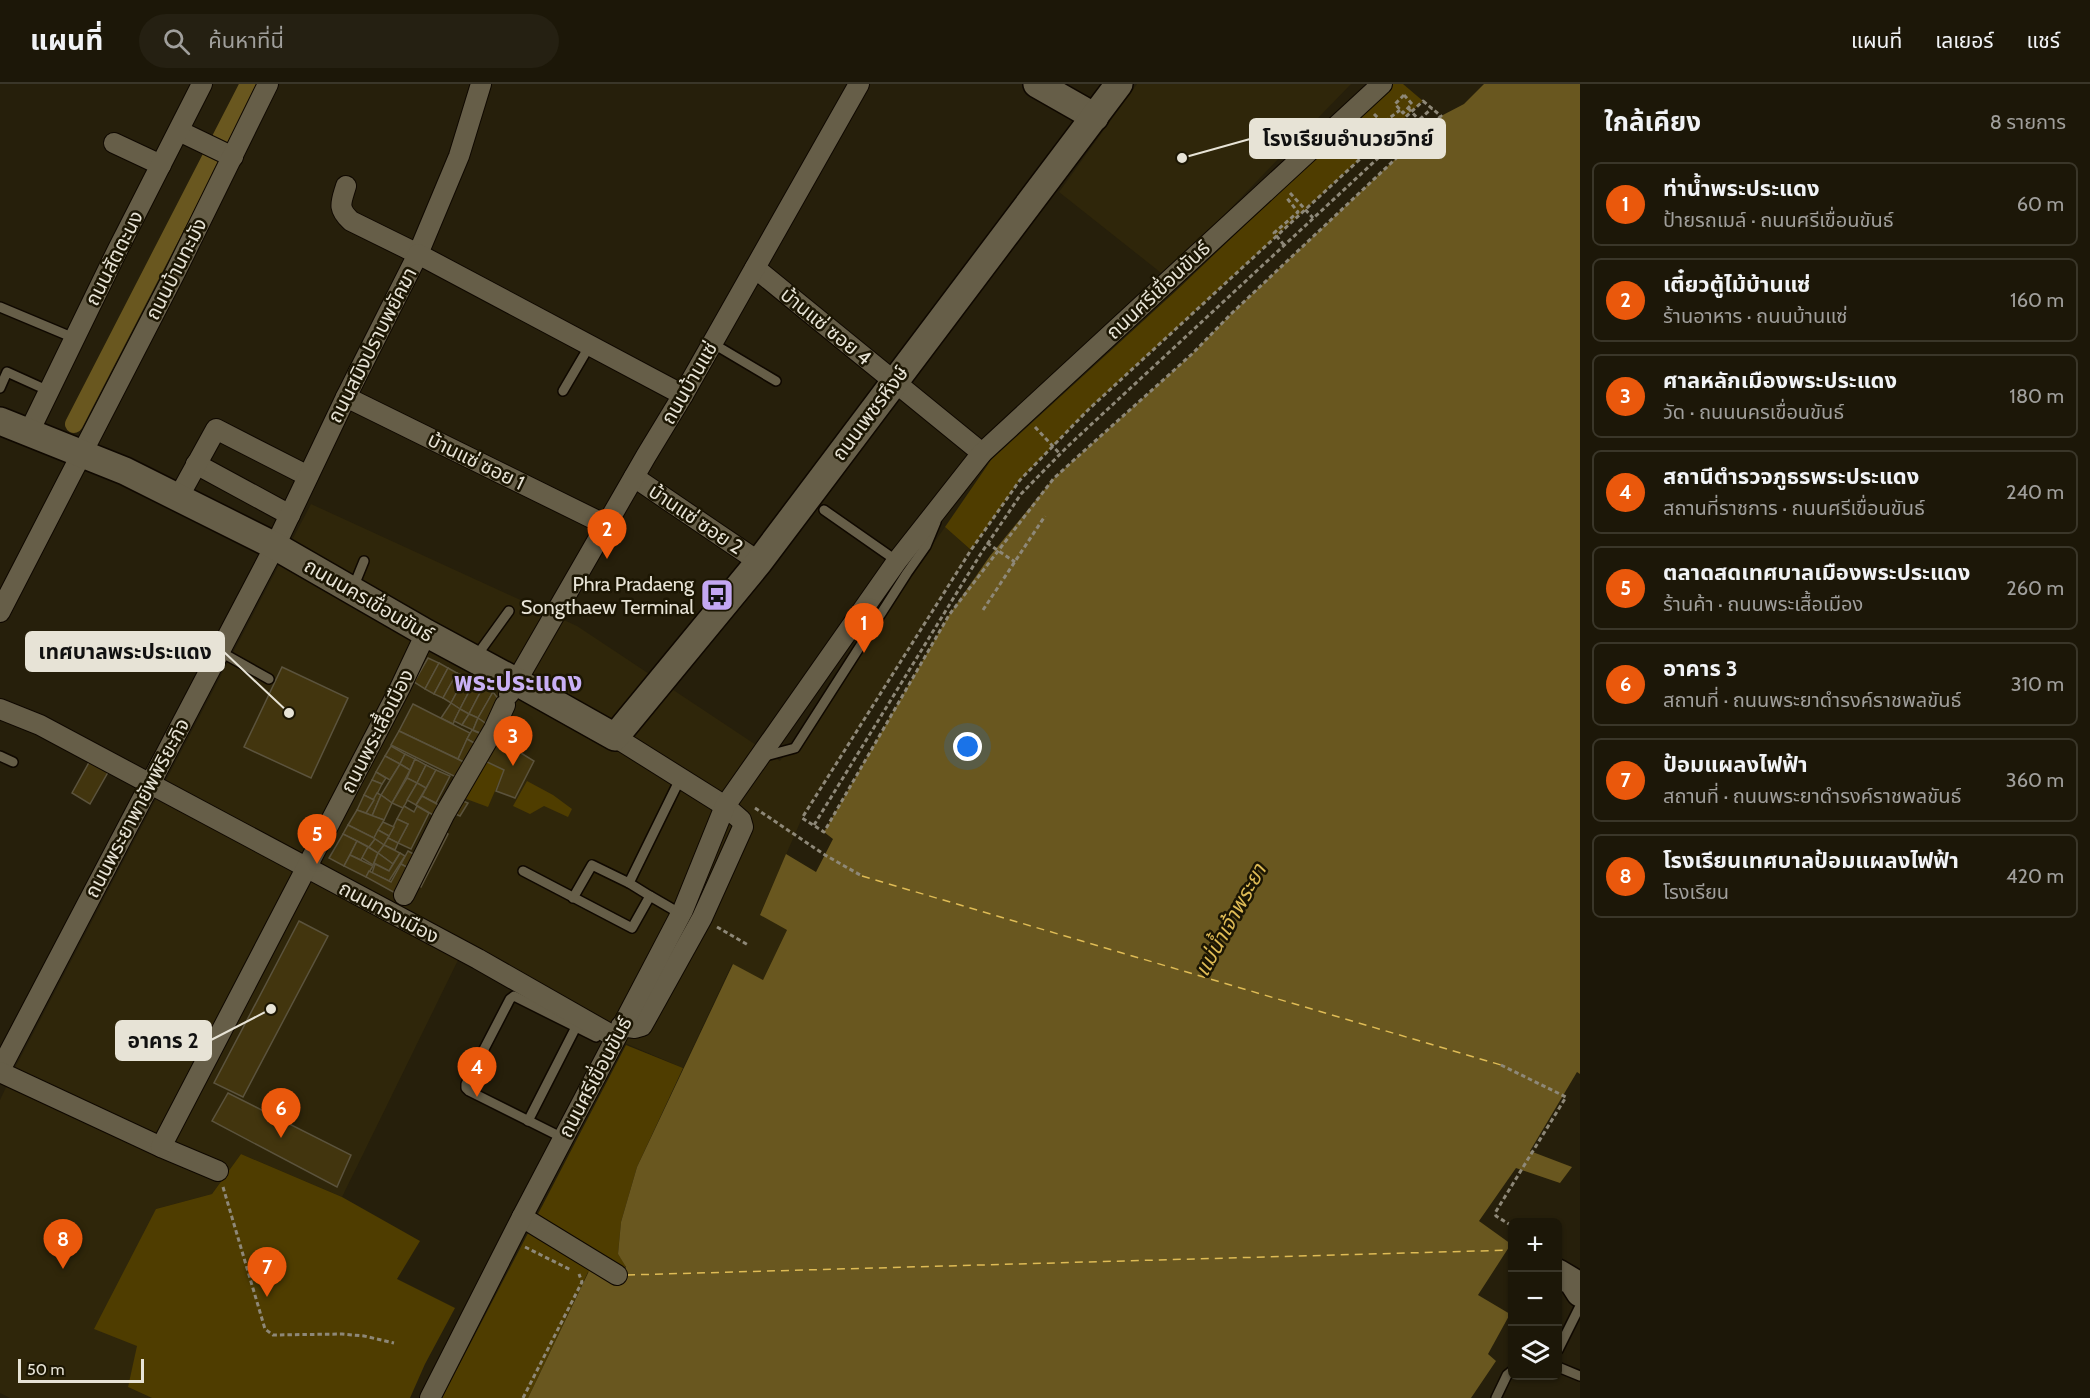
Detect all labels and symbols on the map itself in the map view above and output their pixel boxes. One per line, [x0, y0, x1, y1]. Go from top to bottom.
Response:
callout: โรงเรียนอำนวยวิทย์ [1250, 119, 1445, 158]
text: โรงเรียนอำนวยวิทย์ [1262, 126, 1434, 151]
street label: ถนนสัตตะนง [80, 207, 148, 309]
street label: ถนนบ้านทะมัง [140, 214, 212, 324]
street label: ถนนศรีเขื่อนขันธ์ [1100, 234, 1215, 344]
street label: ถนนสมิงปราบพยัคฆา [322, 263, 422, 427]
street label: บ้านแซ่ ซอย 4 [776, 282, 877, 370]
street label: ถนนบ้านแซ่ [656, 337, 722, 429]
street label: ถนนเพชรหึงษ์ [827, 361, 913, 465]
street label: บ้านแซ่ ซอย 1 [424, 427, 528, 495]
street label: บ้านแซ่ ซอย 2 [644, 479, 748, 559]
pin: 2 [588, 510, 626, 559]
street label: ถนนนครเขื่อนขันธ์ [300, 552, 439, 647]
place label: Phra Pradaeng Songthaew Terminal [521, 572, 695, 619]
bus stop icon: Phra Pradaeng Songthaew Terminal [699, 577, 735, 613]
pin: 1 [844, 604, 884, 653]
callout: เทศบาลพระประแดง [26, 632, 224, 671]
text: เทศบาลพระประแดง [38, 639, 212, 664]
street label: ถนนพระเสื้อเมือง [334, 664, 419, 797]
district label: พระประแดง [454, 666, 582, 698]
street label: ถนนพระยาพายัพพิริยะกิจ [80, 714, 194, 902]
pin: 3 [494, 716, 532, 766]
your location [953, 732, 982, 761]
pin: 5 [298, 814, 336, 864]
water label: แม่น้ำเจ้าพระยา [1187, 857, 1272, 980]
street label: ถนนทรงเมือง [335, 876, 443, 948]
street label: ถนนศรีเขื่อนขันธ์ [551, 1011, 637, 1141]
callout: อาคาร 2 [116, 1021, 211, 1060]
text: อาคาร 2 [127, 1028, 199, 1053]
pin: 4 [458, 1048, 496, 1097]
pin: 6 [262, 1088, 300, 1138]
pin: 8 [44, 1220, 82, 1269]
pin: 7 [248, 1248, 286, 1297]
scale bar [18, 1356, 144, 1384]

